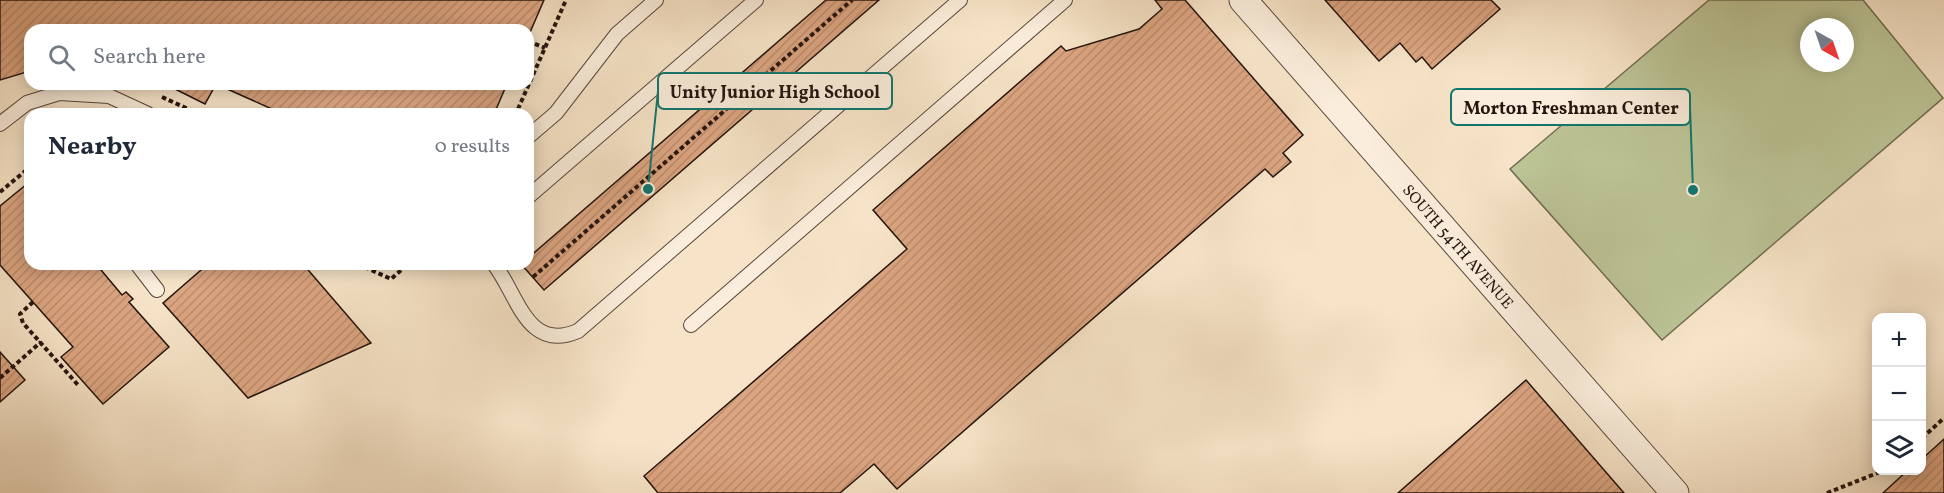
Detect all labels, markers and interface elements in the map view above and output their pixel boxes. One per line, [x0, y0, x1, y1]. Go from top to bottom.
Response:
north arrow [1800, 18, 1854, 72]
search box [24, 24, 534, 90]
icon: search [45, 41, 78, 74]
text: Search here [93, 42, 206, 73]
callout: Unity Junior High School [658, 73, 892, 109]
text: Unity Junior High School [670, 81, 880, 106]
callout: Morton Freshman Center [1451, 89, 1690, 125]
text: Morton Freshman Center [1463, 97, 1679, 122]
text: Nearby [48, 129, 137, 165]
text: 0 results [435, 133, 510, 161]
street label: SOUTH 54TH AVENUE [1396, 180, 1518, 314]
map controls [1872, 313, 1926, 475]
button: + [1872, 313, 1926, 367]
button: − [1872, 367, 1926, 421]
button: layers [1872, 421, 1926, 475]

